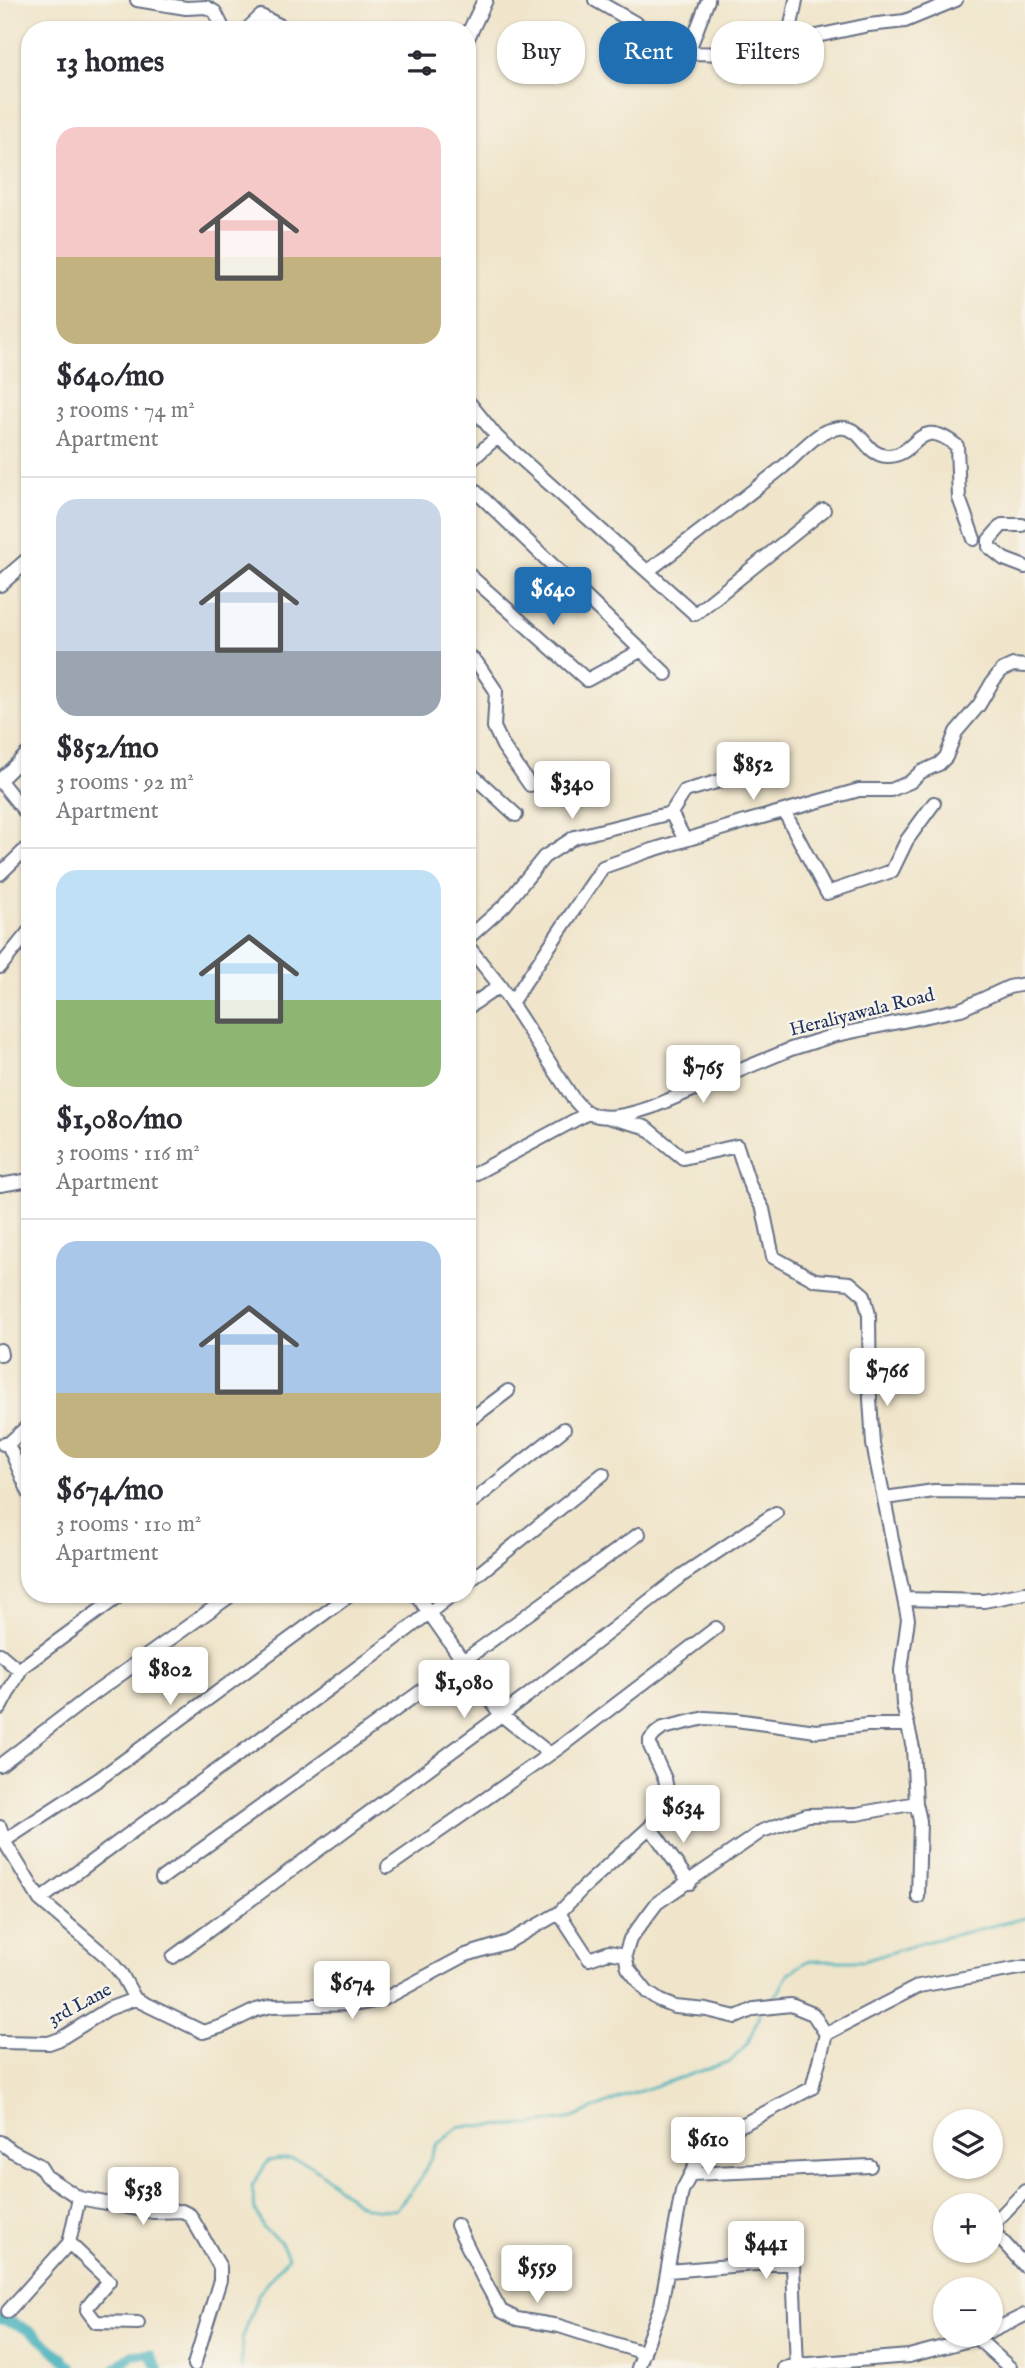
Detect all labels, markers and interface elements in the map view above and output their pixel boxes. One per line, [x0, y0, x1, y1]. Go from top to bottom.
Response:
chip: Buy [497, 21, 585, 84]
chip: Rent [599, 21, 697, 84]
chip: Filters [711, 21, 824, 84]
text: 13 homes [56, 44, 164, 82]
icon: filters [403, 44, 441, 82]
icon: home [186, 173, 312, 299]
text: $640/mo [56, 358, 164, 396]
text: 3 rooms · 74 m² [56, 396, 195, 425]
text: Apartment [56, 425, 159, 454]
icon: home [186, 545, 312, 671]
pin: $640 [512, 568, 594, 627]
text: $640 [530, 575, 576, 604]
text: $852/mo [56, 730, 159, 768]
pin: $852 [712, 742, 794, 802]
text: $852 [733, 750, 773, 779]
pin: $340 [531, 762, 613, 821]
text: 3 rooms · 92 m² [56, 768, 194, 797]
text: $340 [550, 769, 594, 798]
text: Apartment [56, 797, 159, 826]
icon: home [186, 916, 312, 1042]
street label: Heraliyawala Road [787, 983, 938, 1043]
pin: $765 [662, 1046, 744, 1105]
text: $765 [682, 1053, 724, 1082]
text: $1,080/mo [56, 1101, 182, 1139]
text: 3 rooms · 116 m² [56, 1139, 200, 1168]
text: Apartment [56, 1168, 159, 1197]
icon: home [186, 1287, 312, 1413]
pin: $766 [846, 1348, 928, 1408]
text: $766 [866, 1356, 908, 1385]
text: $674/mo [56, 1472, 163, 1510]
text: 3 rooms · 110 m² [56, 1510, 201, 1539]
text: Apartment [56, 1539, 159, 1568]
pin: $802 [129, 1648, 211, 1707]
text: $802 [148, 1655, 192, 1684]
pin: $1,080 [407, 1660, 521, 1720]
text: $1,080 [434, 1668, 494, 1697]
pin: $634 [642, 1786, 724, 1845]
text: $634 [662, 1793, 704, 1822]
pin: $674 [311, 1962, 393, 2021]
text: $674 [330, 1969, 374, 1998]
street label: 3rd Lane [44, 1978, 116, 2032]
map controls [933, 2109, 1003, 2347]
button: layers [933, 2109, 1003, 2179]
pin: $610 [667, 2118, 749, 2177]
text: $610 [687, 2125, 729, 2154]
pin: $538 [102, 2168, 184, 2227]
text: $538 [124, 2175, 162, 2204]
button: + [933, 2193, 1003, 2263]
pin: $441 [725, 2222, 807, 2281]
text: $441 [744, 2229, 788, 2258]
pin: $559 [496, 2246, 578, 2305]
text: $559 [517, 2253, 557, 2282]
button: − [933, 2277, 1003, 2347]

